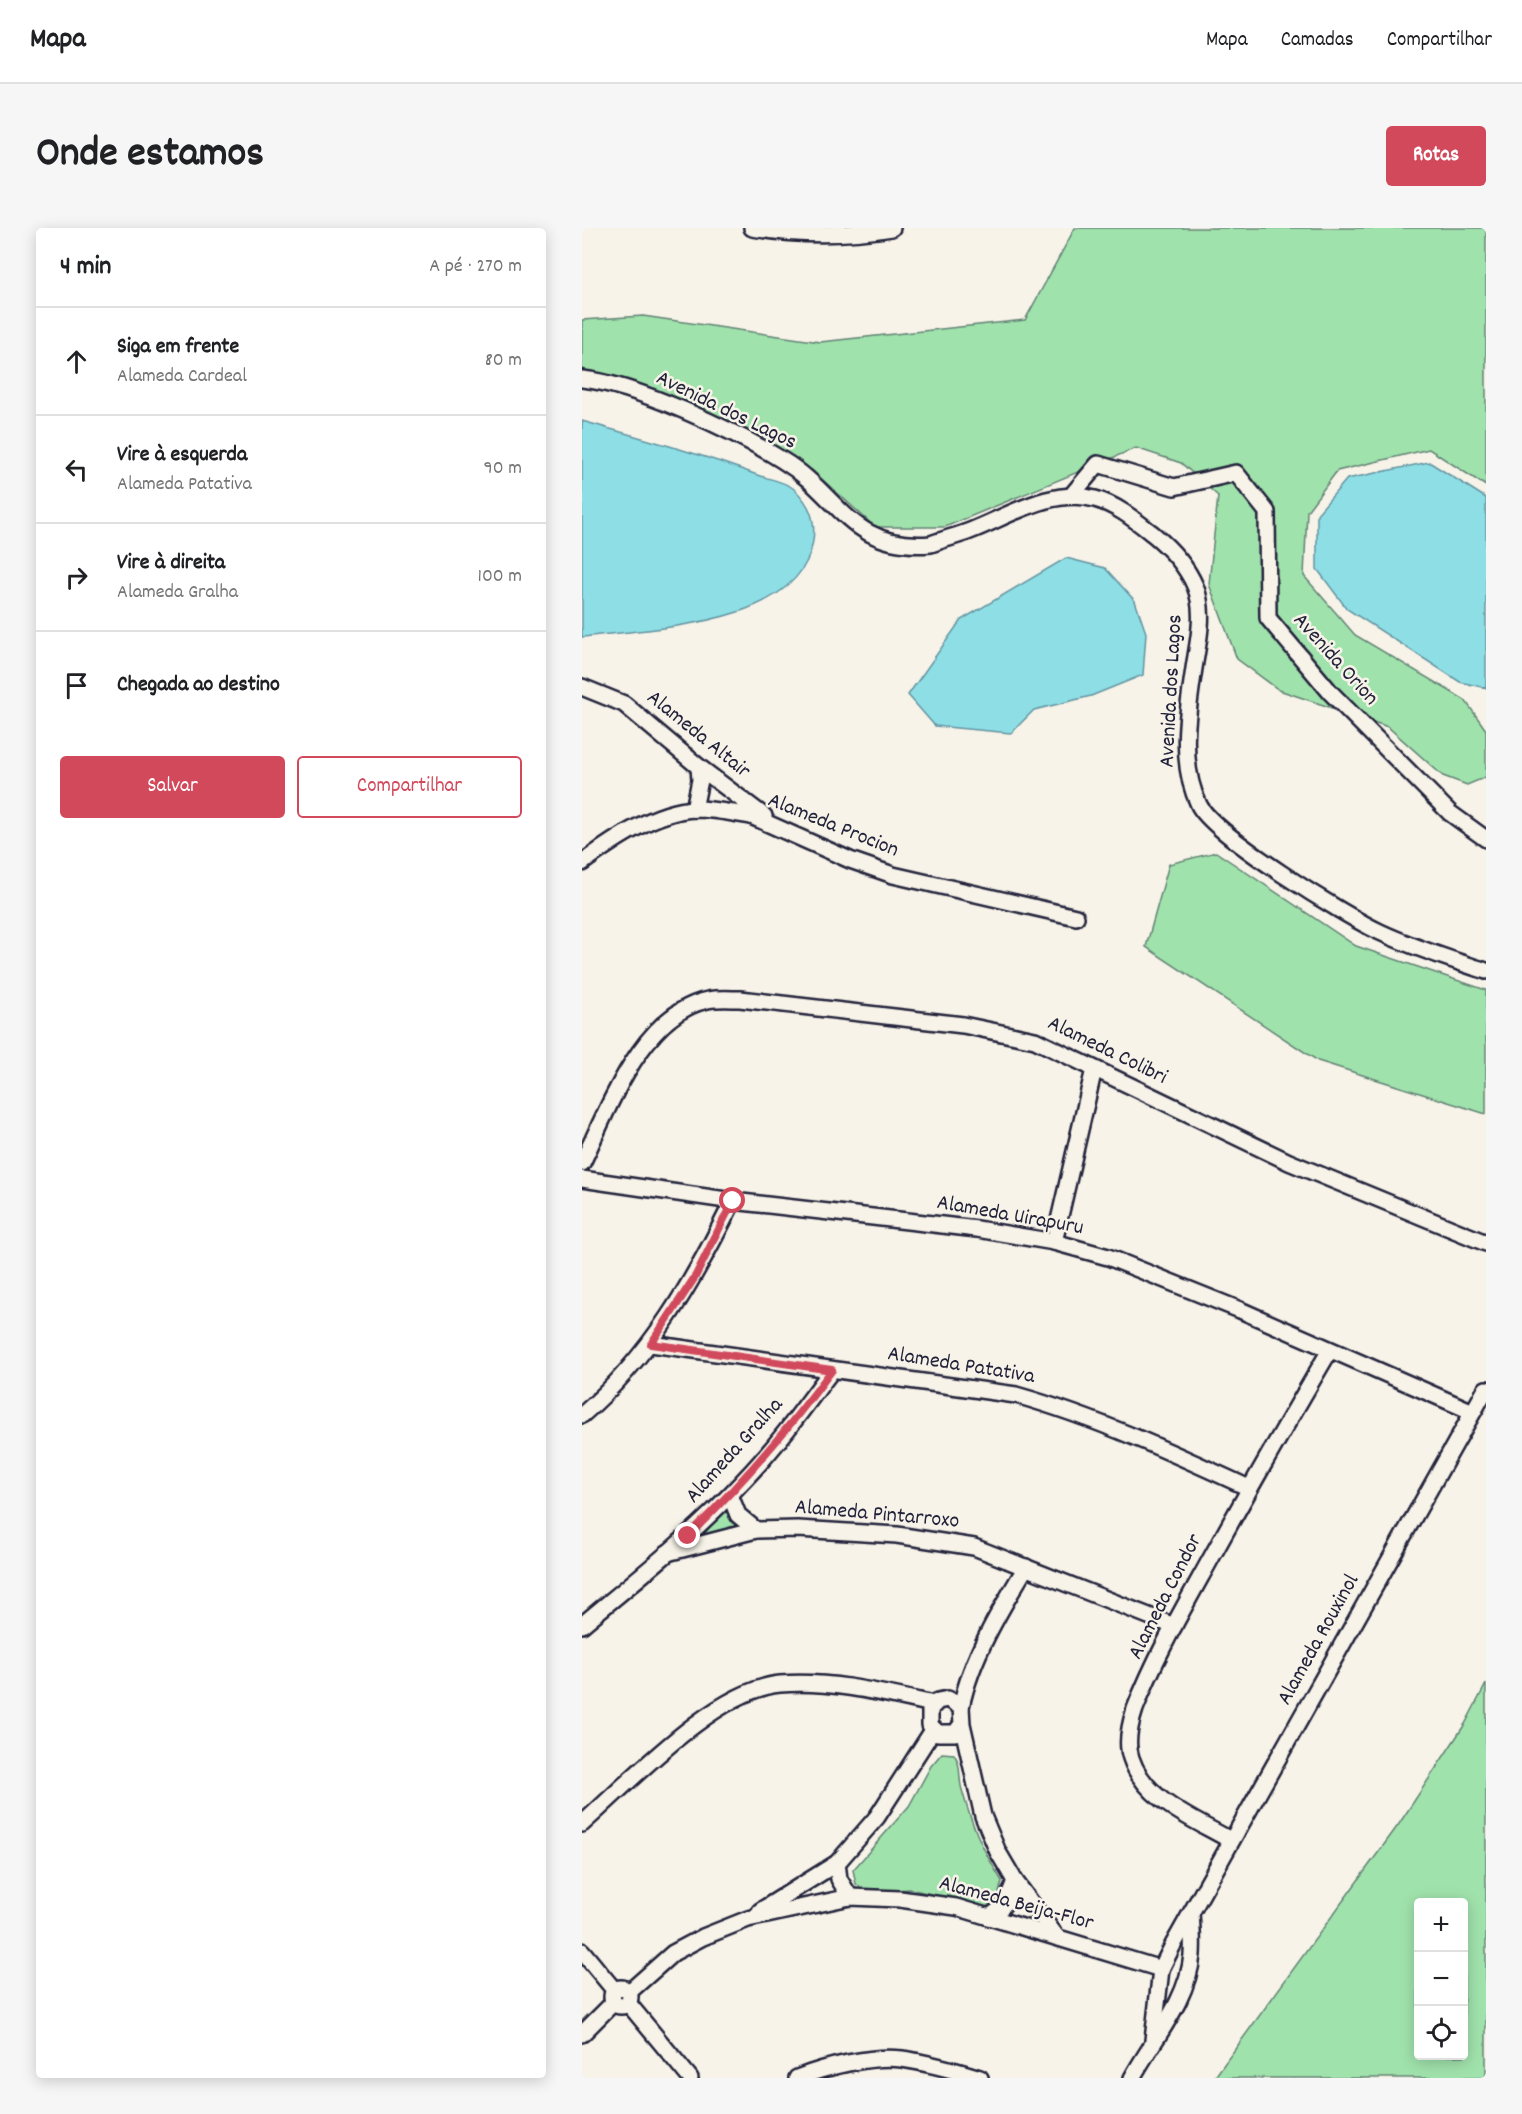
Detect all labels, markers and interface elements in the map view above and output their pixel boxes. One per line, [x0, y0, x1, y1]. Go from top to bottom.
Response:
text: Mapa [30, 21, 86, 61]
text: Mapa [1206, 26, 1248, 56]
text: Camadas [1281, 26, 1354, 56]
text: Compartilhar [1387, 26, 1492, 56]
text: Onde estamos [36, 126, 264, 186]
button: Rotas [1386, 126, 1486, 186]
text: 4 min [60, 249, 111, 286]
text: A pé · 270 m [429, 253, 522, 281]
text: Siga em frente [117, 332, 239, 363]
icon: ahead [60, 345, 93, 378]
text: 80 m [485, 347, 522, 375]
text: Alameda Cardeal [117, 363, 247, 391]
street label: Avenida dos Lagos [650, 363, 802, 459]
text: Vire à esquerda [117, 440, 247, 471]
icon: left [60, 453, 93, 486]
text: 90 m [484, 455, 522, 483]
text: Alameda Patativa [117, 471, 252, 499]
text: Vire à direita [117, 548, 225, 579]
icon: right [60, 561, 93, 594]
text: 100 m [478, 563, 522, 591]
text: Alameda Gralha [117, 579, 238, 607]
street label: Avenida Orion [1285, 607, 1385, 713]
street label: Avenida dos Lagos [1153, 614, 1191, 768]
icon: arrive [60, 669, 93, 702]
text: Chegada ao destino [117, 670, 280, 701]
street label: Alameda Altair [639, 683, 757, 787]
button: Salvar [60, 756, 285, 818]
button: Compartilhar [297, 756, 522, 818]
street label: Alameda Procion [763, 786, 903, 866]
street label: Alameda Colibri [1042, 1009, 1172, 1093]
route start [719, 1187, 745, 1213]
street label: Alameda Uirapuru [934, 1188, 1086, 1244]
street label: Alameda Patativa [885, 1339, 1037, 1393]
street label: Alameda Gralha [679, 1391, 792, 1511]
street label: Alameda Pintarroxo [794, 1492, 960, 1538]
route end [674, 1522, 700, 1548]
street label: Alameda Condor [1121, 1528, 1211, 1665]
street label: Alameda Rouxinol [1270, 1569, 1368, 1711]
street label: Alameda Beija-Flor [935, 1868, 1098, 1940]
map controls [1414, 1898, 1468, 2060]
button: + [1414, 1898, 1468, 1952]
button: − [1414, 1952, 1468, 2006]
button: locate [1414, 2006, 1468, 2060]

